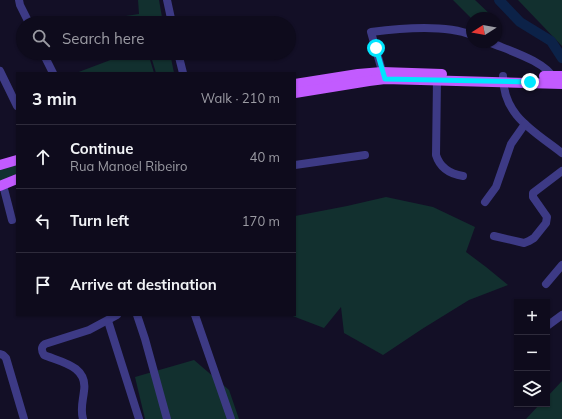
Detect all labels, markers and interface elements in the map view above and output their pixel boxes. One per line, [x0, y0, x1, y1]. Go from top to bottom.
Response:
north arrow [466, 12, 502, 48]
search box [16, 16, 296, 60]
icon: search [30, 27, 52, 49]
text: Search here [62, 29, 144, 48]
route start [367, 39, 385, 57]
route end [521, 73, 539, 91]
text: 3 min [32, 88, 77, 109]
text: Walk · 210 m [201, 90, 280, 106]
text: Continue [70, 139, 133, 158]
icon: ahead [32, 146, 54, 168]
text: 40 m [250, 149, 280, 165]
text: Rua Manoel Ribeiro [70, 158, 187, 174]
icon: left [32, 210, 54, 232]
text: Turn left [70, 211, 129, 230]
text: 170 m [242, 213, 280, 229]
icon: arrive [32, 274, 54, 296]
text: Arrive at destination [70, 275, 217, 294]
map controls [514, 299, 550, 407]
button: + [514, 299, 550, 335]
button: − [514, 335, 550, 371]
button: layers [514, 371, 550, 407]

